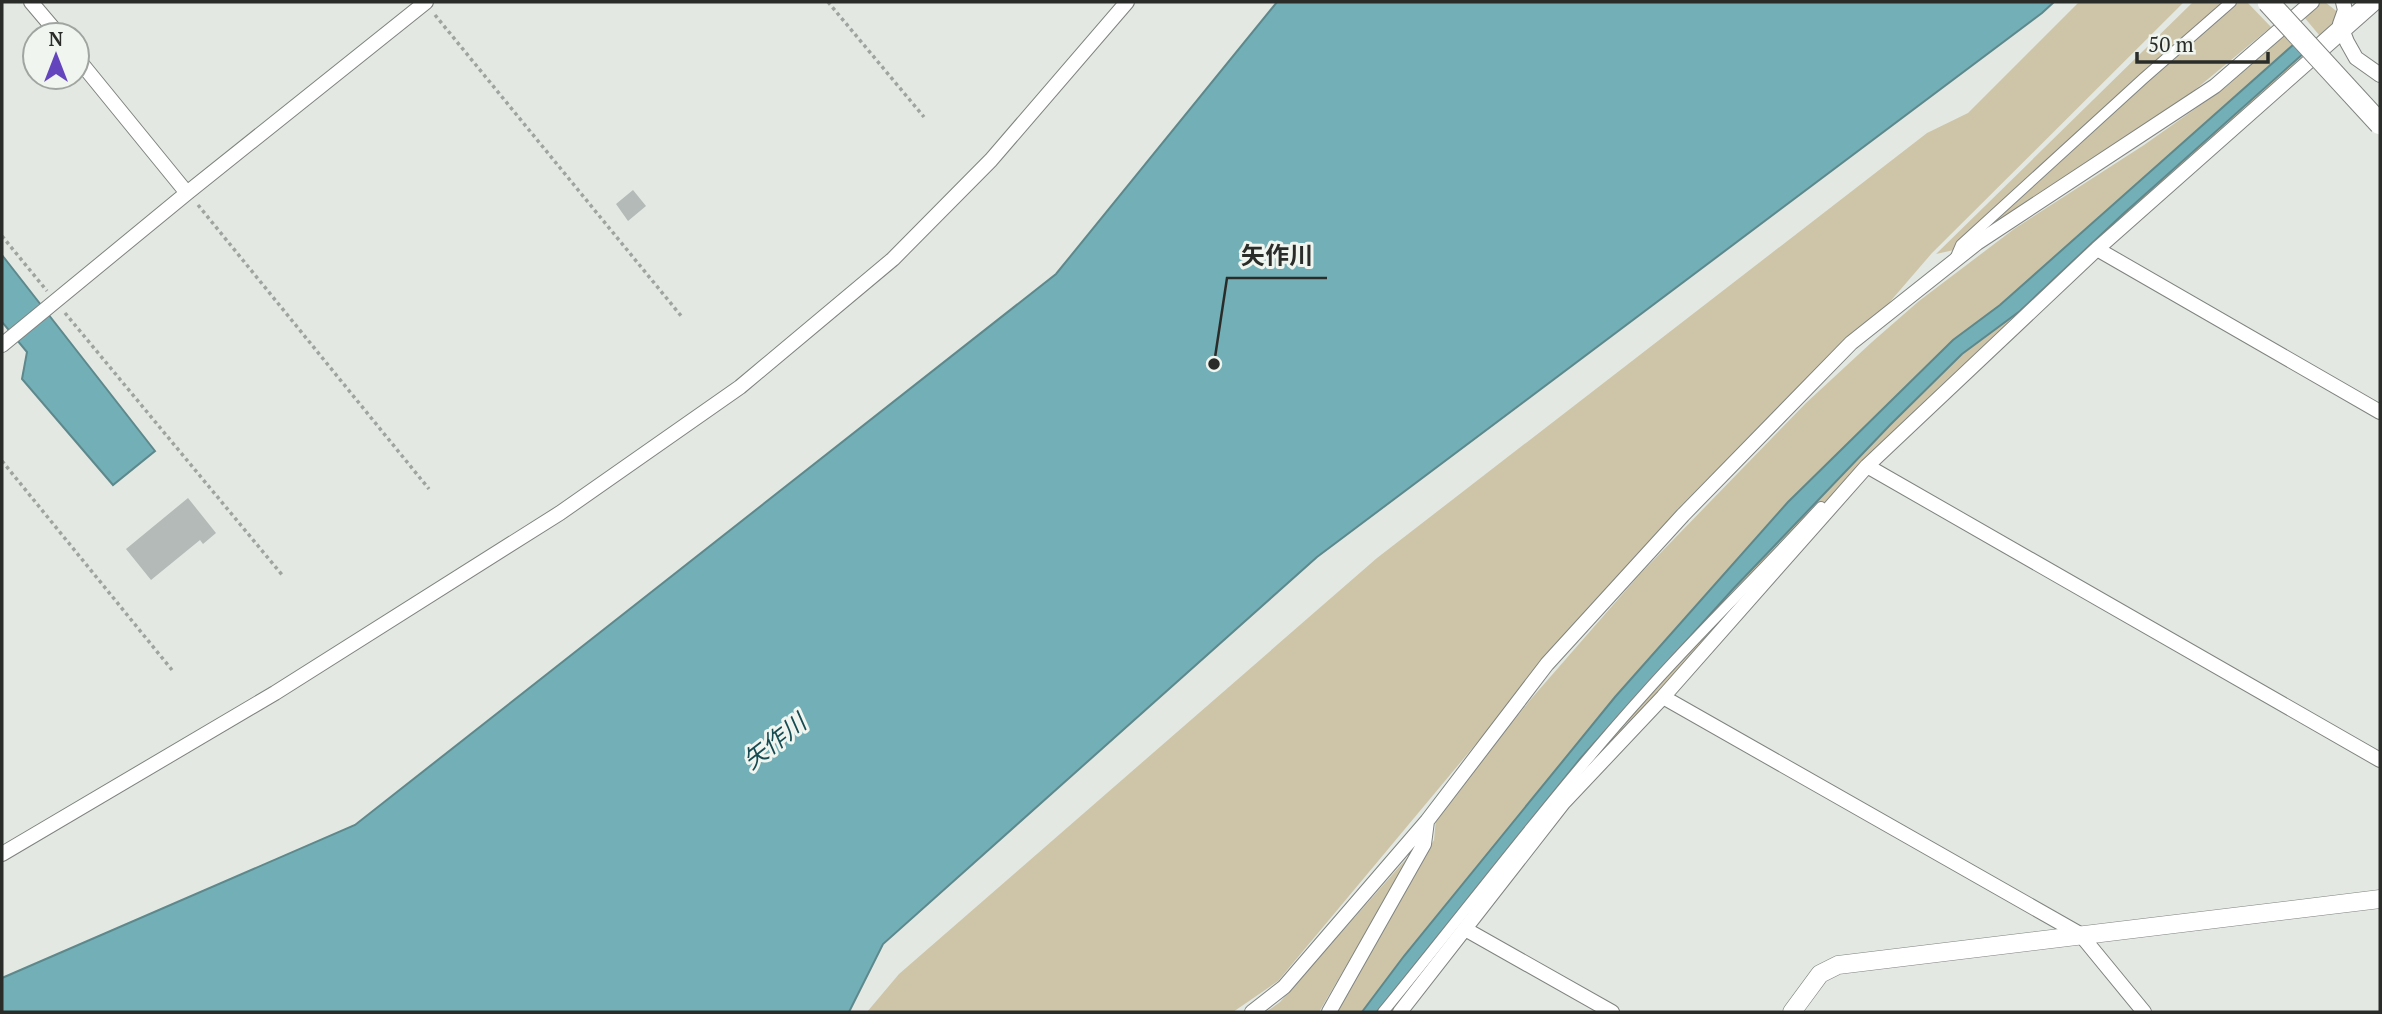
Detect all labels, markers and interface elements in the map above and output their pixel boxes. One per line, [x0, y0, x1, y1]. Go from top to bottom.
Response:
north arrow [21, 21, 91, 91]
scale bar [2137, 21, 2268, 65]
text: N [49, 26, 64, 51]
text: 50 m [2148, 30, 2194, 58]
callout: 矢作川 [1227, 233, 1327, 278]
text: 矢作川 [1241, 239, 1313, 271]
water label: 矢作川 [736, 704, 815, 776]

